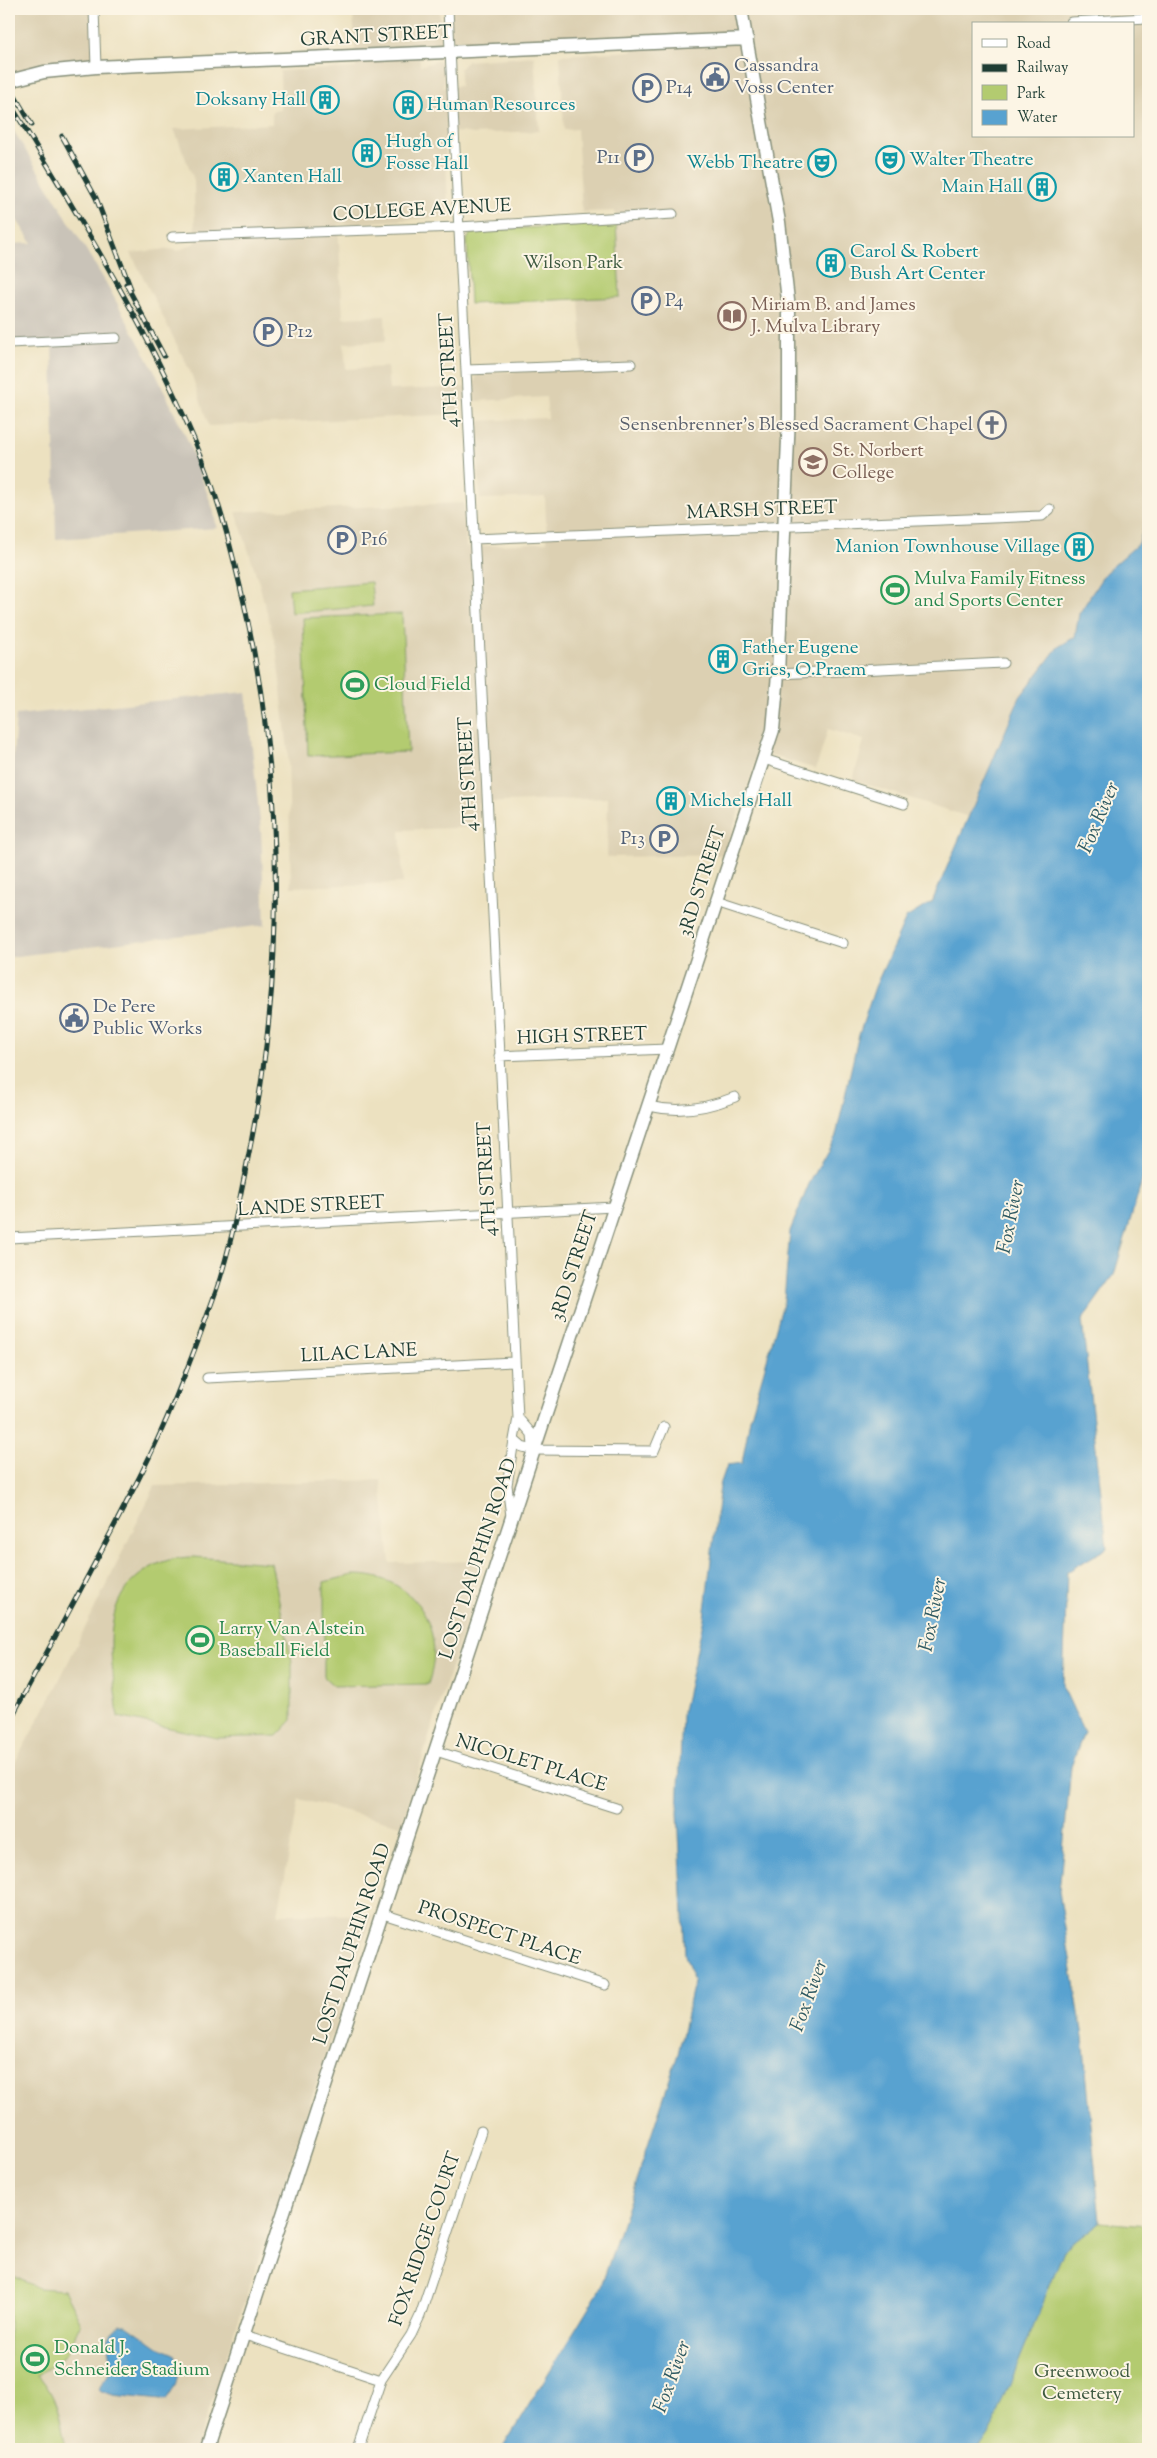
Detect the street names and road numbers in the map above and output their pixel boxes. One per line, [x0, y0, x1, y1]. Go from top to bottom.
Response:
street label: GRANT STREET [299, 20, 453, 54]
street label: COLLEGE AVENUE [332, 193, 512, 229]
street label: 4TH STREET [434, 312, 466, 428]
street label: MARSH STREET [686, 495, 838, 527]
street label: 4TH STREET [453, 716, 485, 832]
street label: 3RD STREET [672, 823, 734, 941]
street label: HIGH STREET [516, 1021, 648, 1053]
street label: 4TH STREET [472, 1121, 504, 1237]
street label: LANDE STREET [237, 1190, 385, 1224]
street label: 3RD STREET [544, 1207, 606, 1325]
street label: LILAC LANE [300, 1337, 418, 1371]
street label: LOST DAUPHIN ROAD [434, 1455, 524, 1663]
street label: NICOLET PLACE [452, 1728, 610, 1800]
street label: LOST DAUPHIN ROAD [308, 1840, 398, 2048]
street label: PROSPECT PLACE [414, 1895, 584, 1973]
street label: FOX RIDGE COURT [383, 2148, 469, 2330]

